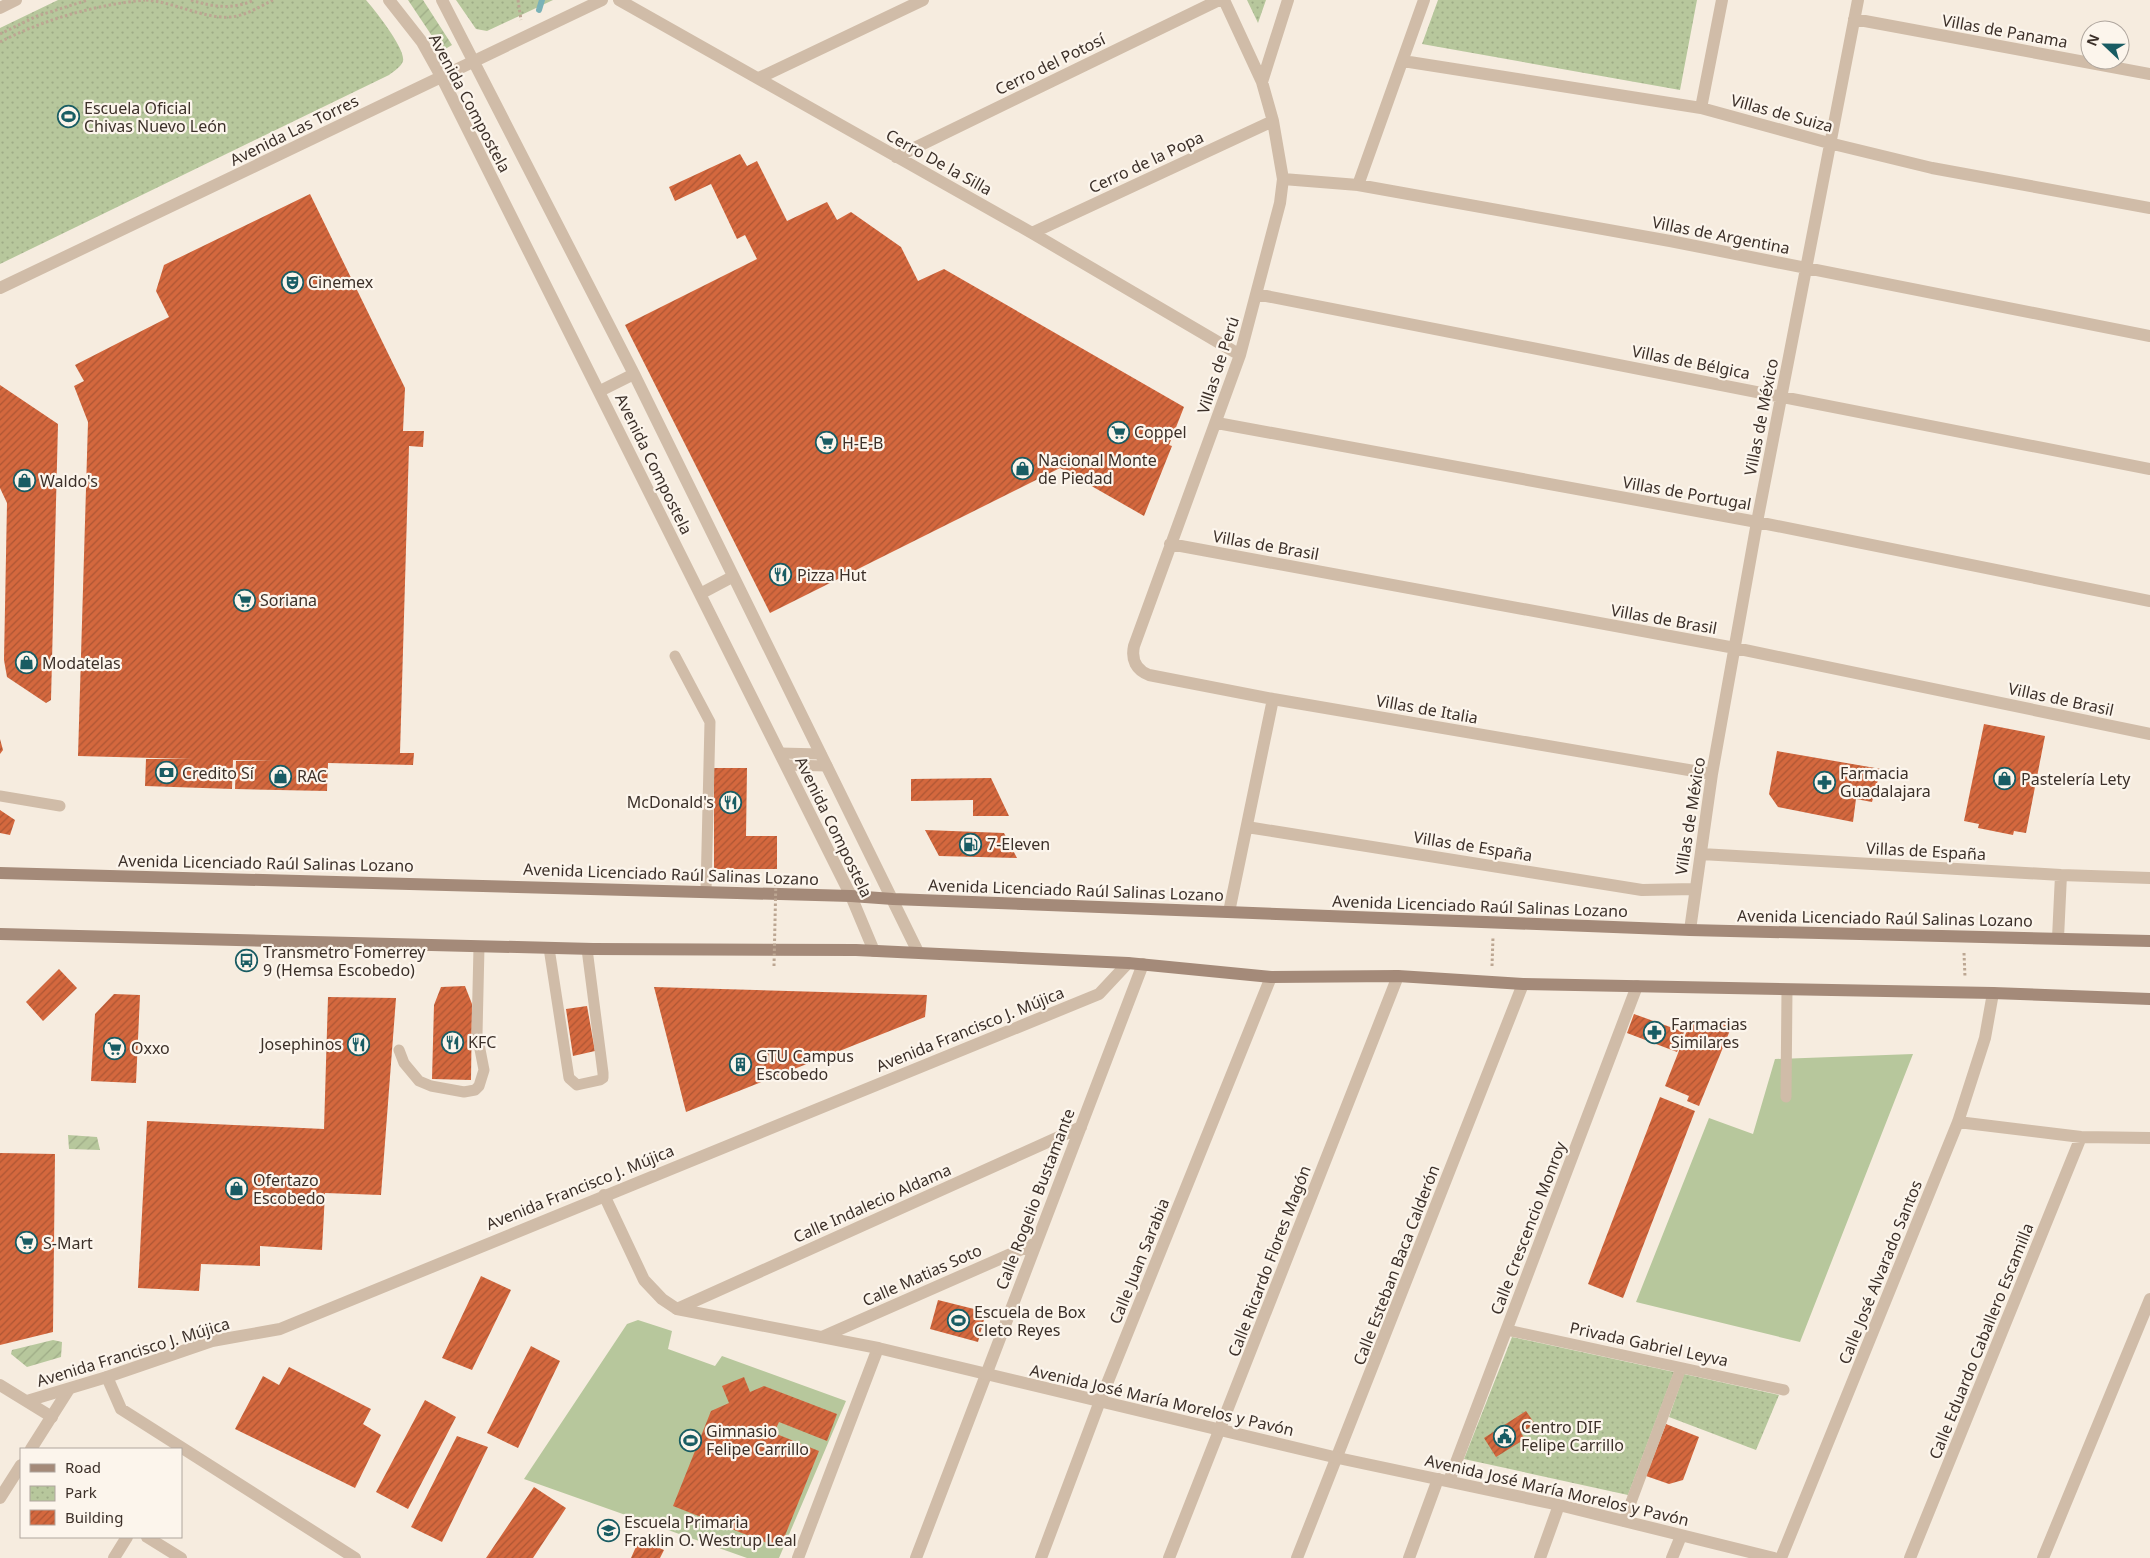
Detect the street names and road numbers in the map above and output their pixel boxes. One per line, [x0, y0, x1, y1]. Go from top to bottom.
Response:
street label: Villas de Panama [1940, 9, 2070, 53]
street label: Cerro del Potosí [991, 28, 1109, 100]
street label: Avenida Compostela [424, 30, 516, 176]
street label: Avenida Las Torres [226, 89, 362, 171]
street label: Villas de Suiza [1728, 89, 1836, 137]
street label: Cerro De la Silla [882, 124, 996, 200]
street label: Cerro de la Popa [1085, 126, 1207, 198]
street label: Villas de Argentina [1650, 211, 1792, 259]
street label: Villas de Perú [1192, 314, 1244, 416]
street label: Villas de Bélgica [1630, 340, 1752, 384]
street label: Villas de México [1739, 357, 1783, 477]
street label: Avenida Compostela [610, 390, 698, 538]
street label: Villas de Portugal [1621, 471, 1753, 515]
street label: Villas de Brasil [1211, 525, 1321, 565]
street label: Villas de Brasil [1609, 599, 1719, 639]
street label: Villas de Brasil [2006, 677, 2116, 721]
street label: Villas de Italia [1374, 689, 1480, 729]
street label: Avenida Compostela [790, 753, 878, 901]
street label: Villas de México [1670, 756, 1710, 876]
street label: Villas de España [1412, 826, 1534, 866]
street label: Villas de España [1865, 837, 1987, 865]
street label: Avenida Licenciado Raúl Salinas Lozano [118, 849, 414, 877]
street label: Avenida Licenciado Raúl Salinas Lozano [523, 858, 819, 890]
street label: Avenida Licenciado Raúl Salinas Lozano [928, 874, 1224, 906]
street label: Avenida Licenciado Raúl Salinas Lozano [1332, 890, 1628, 922]
street label: Avenida Licenciado Raúl Salinas Lozano [1737, 904, 2033, 932]
street label: Avenida Francisco J. Mújica [873, 981, 1067, 1077]
street label: Calle Rogelio Bustamante [990, 1105, 1080, 1293]
street label: Calle Crescencio Monroy [1485, 1138, 1571, 1318]
street label: Avenida Francisco J. Mújica [483, 1139, 677, 1235]
street label: Calle Indalecio Aldama [790, 1158, 954, 1248]
street label: Calle Ricardo Flores Magón [1222, 1162, 1316, 1360]
street label: Calle Esteban Baca Calderón [1348, 1162, 1444, 1368]
street label: Calle José Alvarado Santos [1833, 1177, 1927, 1367]
street label: Calle Juan Sarabia [1104, 1195, 1174, 1327]
street label: Calle Eduardo Caballero Escamilla [1923, 1220, 2039, 1462]
street label: Calle Matias Soto [859, 1239, 985, 1311]
street label: Avenida Francisco J. Mújica [34, 1312, 232, 1392]
street label: Privada Gabriel Leyva [1568, 1316, 1730, 1372]
street label: Avenida José María Morelos y Pavón [1028, 1359, 1296, 1441]
street label: Avenida José María Morelos y Pavón [1423, 1449, 1691, 1531]

